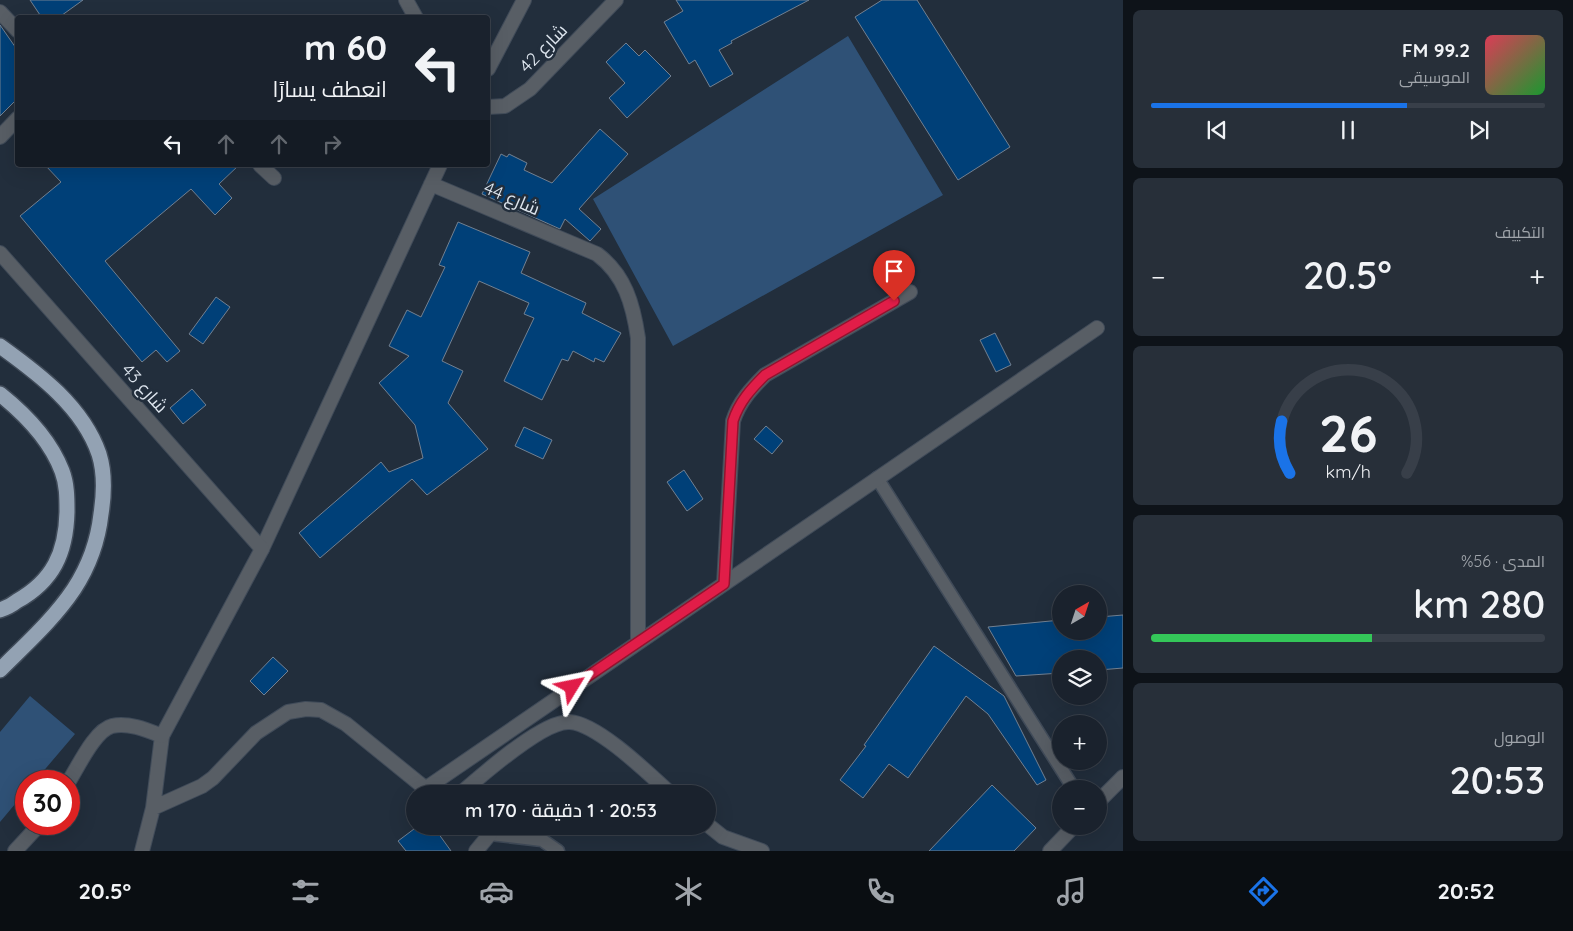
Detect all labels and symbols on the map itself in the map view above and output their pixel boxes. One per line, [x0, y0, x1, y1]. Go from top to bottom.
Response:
street label: شارع 42 [514, 19, 573, 78]
street label: شارع 44 [480, 176, 544, 221]
pin [873, 250, 915, 301]
street label: شارع 43 [116, 358, 173, 418]
north arrow [1052, 585, 1108, 640]
position arrow [545, 660, 597, 712]
speed limit sign: 30 [15, 770, 80, 835]

